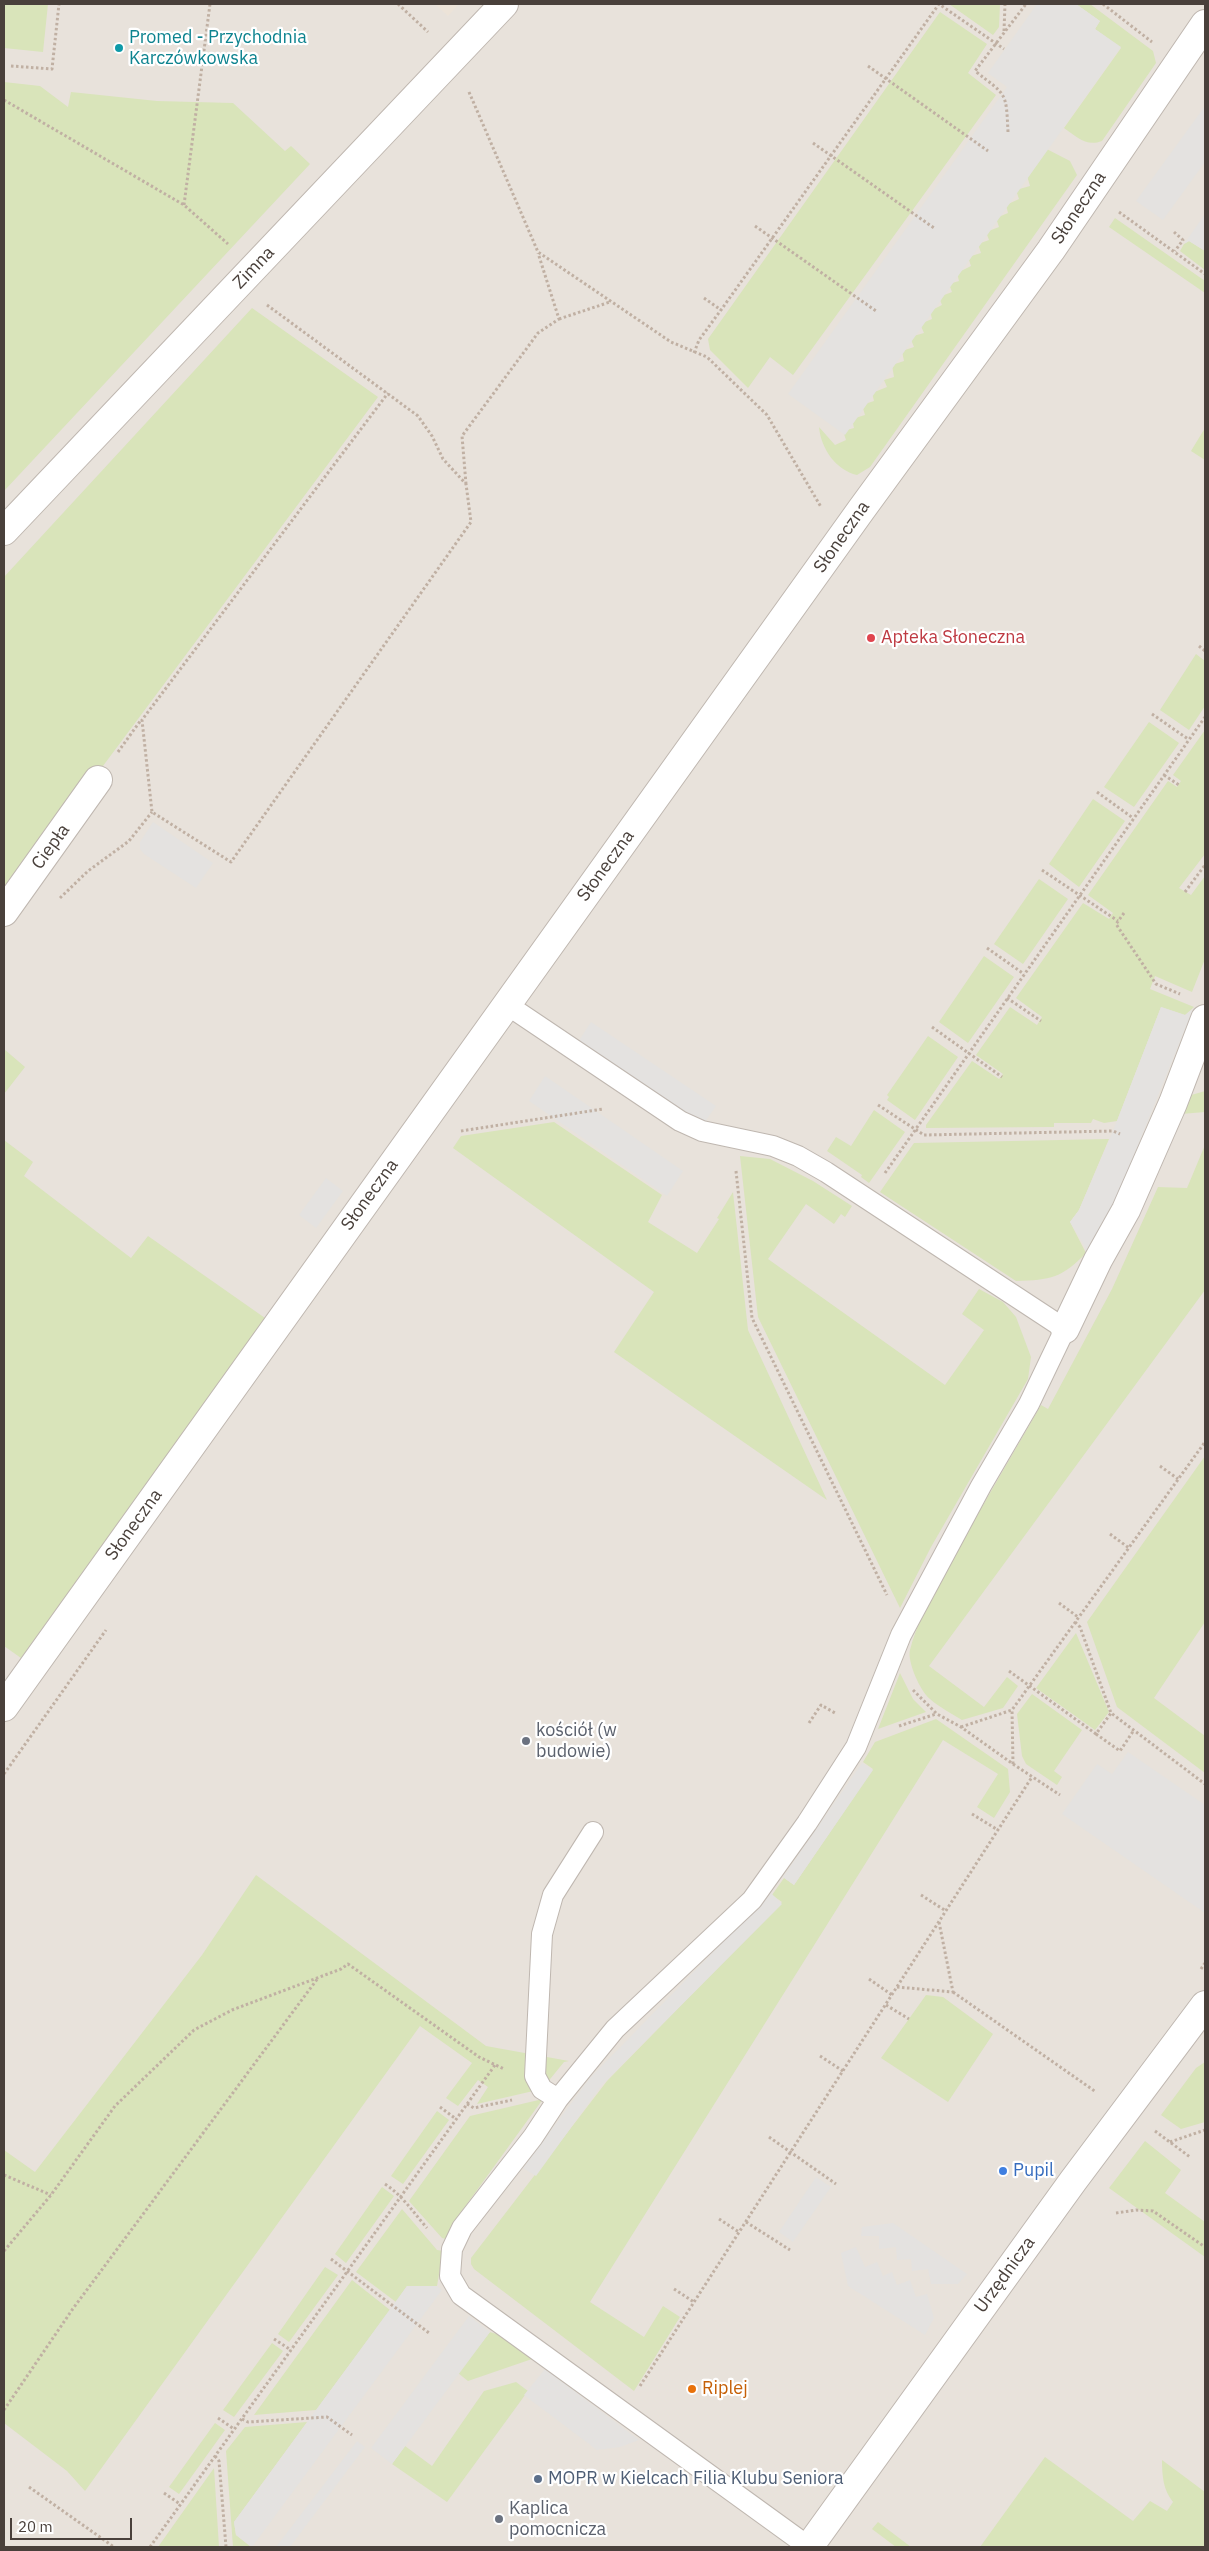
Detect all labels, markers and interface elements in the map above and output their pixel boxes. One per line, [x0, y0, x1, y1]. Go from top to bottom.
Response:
place label: Promed - Przychodnia Karczówkowska [129, 27, 307, 70]
marker: Promed - Przychodnia Karczówkowska [113, 42, 125, 54]
street label: Słoneczna [1047, 168, 1111, 248]
street label: Zimna [229, 242, 279, 294]
street label: Słoneczna [809, 497, 875, 577]
place label: Apteka Słoneczna [881, 627, 1025, 649]
marker: Apteka Słoneczna [865, 632, 877, 644]
street label: Ciepła [27, 820, 75, 874]
street label: Słoneczna [573, 826, 639, 906]
street label: Słoneczna [337, 1155, 403, 1235]
street label: Słoneczna [101, 1485, 167, 1565]
place label: kościół (w budowie) [536, 1720, 617, 1762]
marker: kościół (w budowie) [520, 1735, 532, 1747]
place label: Pupil [1013, 2160, 1054, 2182]
marker: Pupil [997, 2165, 1009, 2177]
street label: Urzędnicza [970, 2233, 1040, 2317]
place label: Riplej [702, 2378, 748, 2400]
marker: Riplej [686, 2383, 698, 2395]
place label: MOPR w Kielcach Filia Klubu Seniora [548, 2468, 844, 2490]
marker: MOPR w Kielcach Filia Klubu Seniora [532, 2473, 544, 2485]
place label: Kaplica pomocnicza [509, 2498, 606, 2540]
scale bar [12, 2508, 135, 2540]
marker: Kaplica pomocnicza [493, 2513, 505, 2525]
text: 20 m [18, 2517, 53, 2536]

